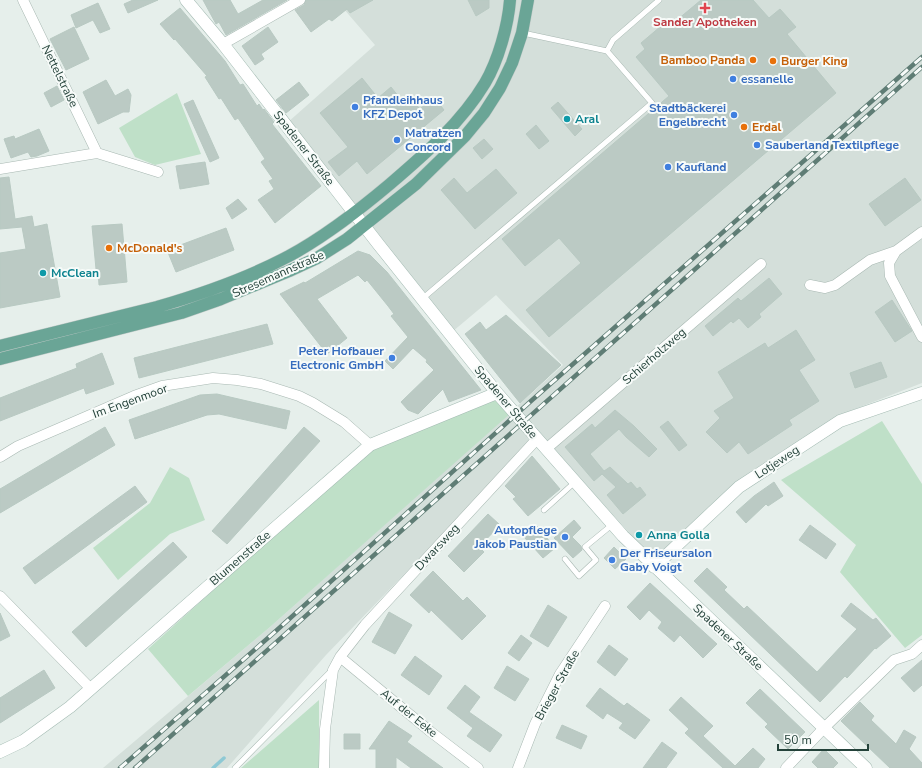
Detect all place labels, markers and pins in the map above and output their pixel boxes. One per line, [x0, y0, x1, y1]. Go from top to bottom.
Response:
marker: Sander Apotheken [700, 3, 710, 13]
place label: Sander Apotheken [653, 14, 757, 30]
place label: Bamboo Panda [660, 52, 745, 68]
place label: Burger King [781, 53, 848, 69]
marker: Bamboo Panda [748, 55, 758, 65]
marker: Burger King [768, 56, 778, 66]
place label: essanelle [741, 71, 794, 87]
marker: essanelle [728, 74, 738, 84]
place label: Pfandleihhaus KFZ Depot [363, 92, 443, 122]
place label: Stadtbäckerei Engelbrecht [649, 100, 726, 130]
marker: Pfandleihhaus KFZ Depot [350, 102, 360, 112]
marker: Stadtbäckerei Engelbrecht [729, 110, 739, 120]
place label: Aral [575, 111, 599, 127]
marker: Aral [562, 114, 572, 124]
place label: Erdal [752, 119, 782, 135]
marker: Erdal [739, 122, 749, 132]
place label: Matratzen Concord [405, 125, 462, 155]
marker: Matratzen Concord [392, 135, 402, 145]
place label: Sauberland Textilpflege [765, 137, 899, 153]
marker: Sauberland Textilpflege [752, 140, 762, 150]
place label: Kaufland [676, 159, 726, 175]
marker: Kaufland [663, 162, 673, 172]
place label: McDonald's [117, 240, 183, 256]
marker: McDonald's [104, 243, 114, 253]
place label: McClean [51, 265, 99, 281]
marker: McClean [38, 268, 48, 278]
place label: Peter Hofbauer Electronic GmbH [290, 343, 384, 373]
marker: Peter Hofbauer Electronic GmbH [387, 353, 397, 363]
place label: Autopflege Jakob Paustian [473, 522, 557, 552]
place label: Anna Golla [647, 527, 710, 543]
marker: Anna Golla [634, 530, 644, 540]
marker: Autopflege Jakob Paustian [560, 532, 570, 542]
place label: Der Friseursalon Gaby Voigt [620, 545, 712, 575]
marker: Der Friseursalon Gaby Voigt [607, 555, 617, 565]

